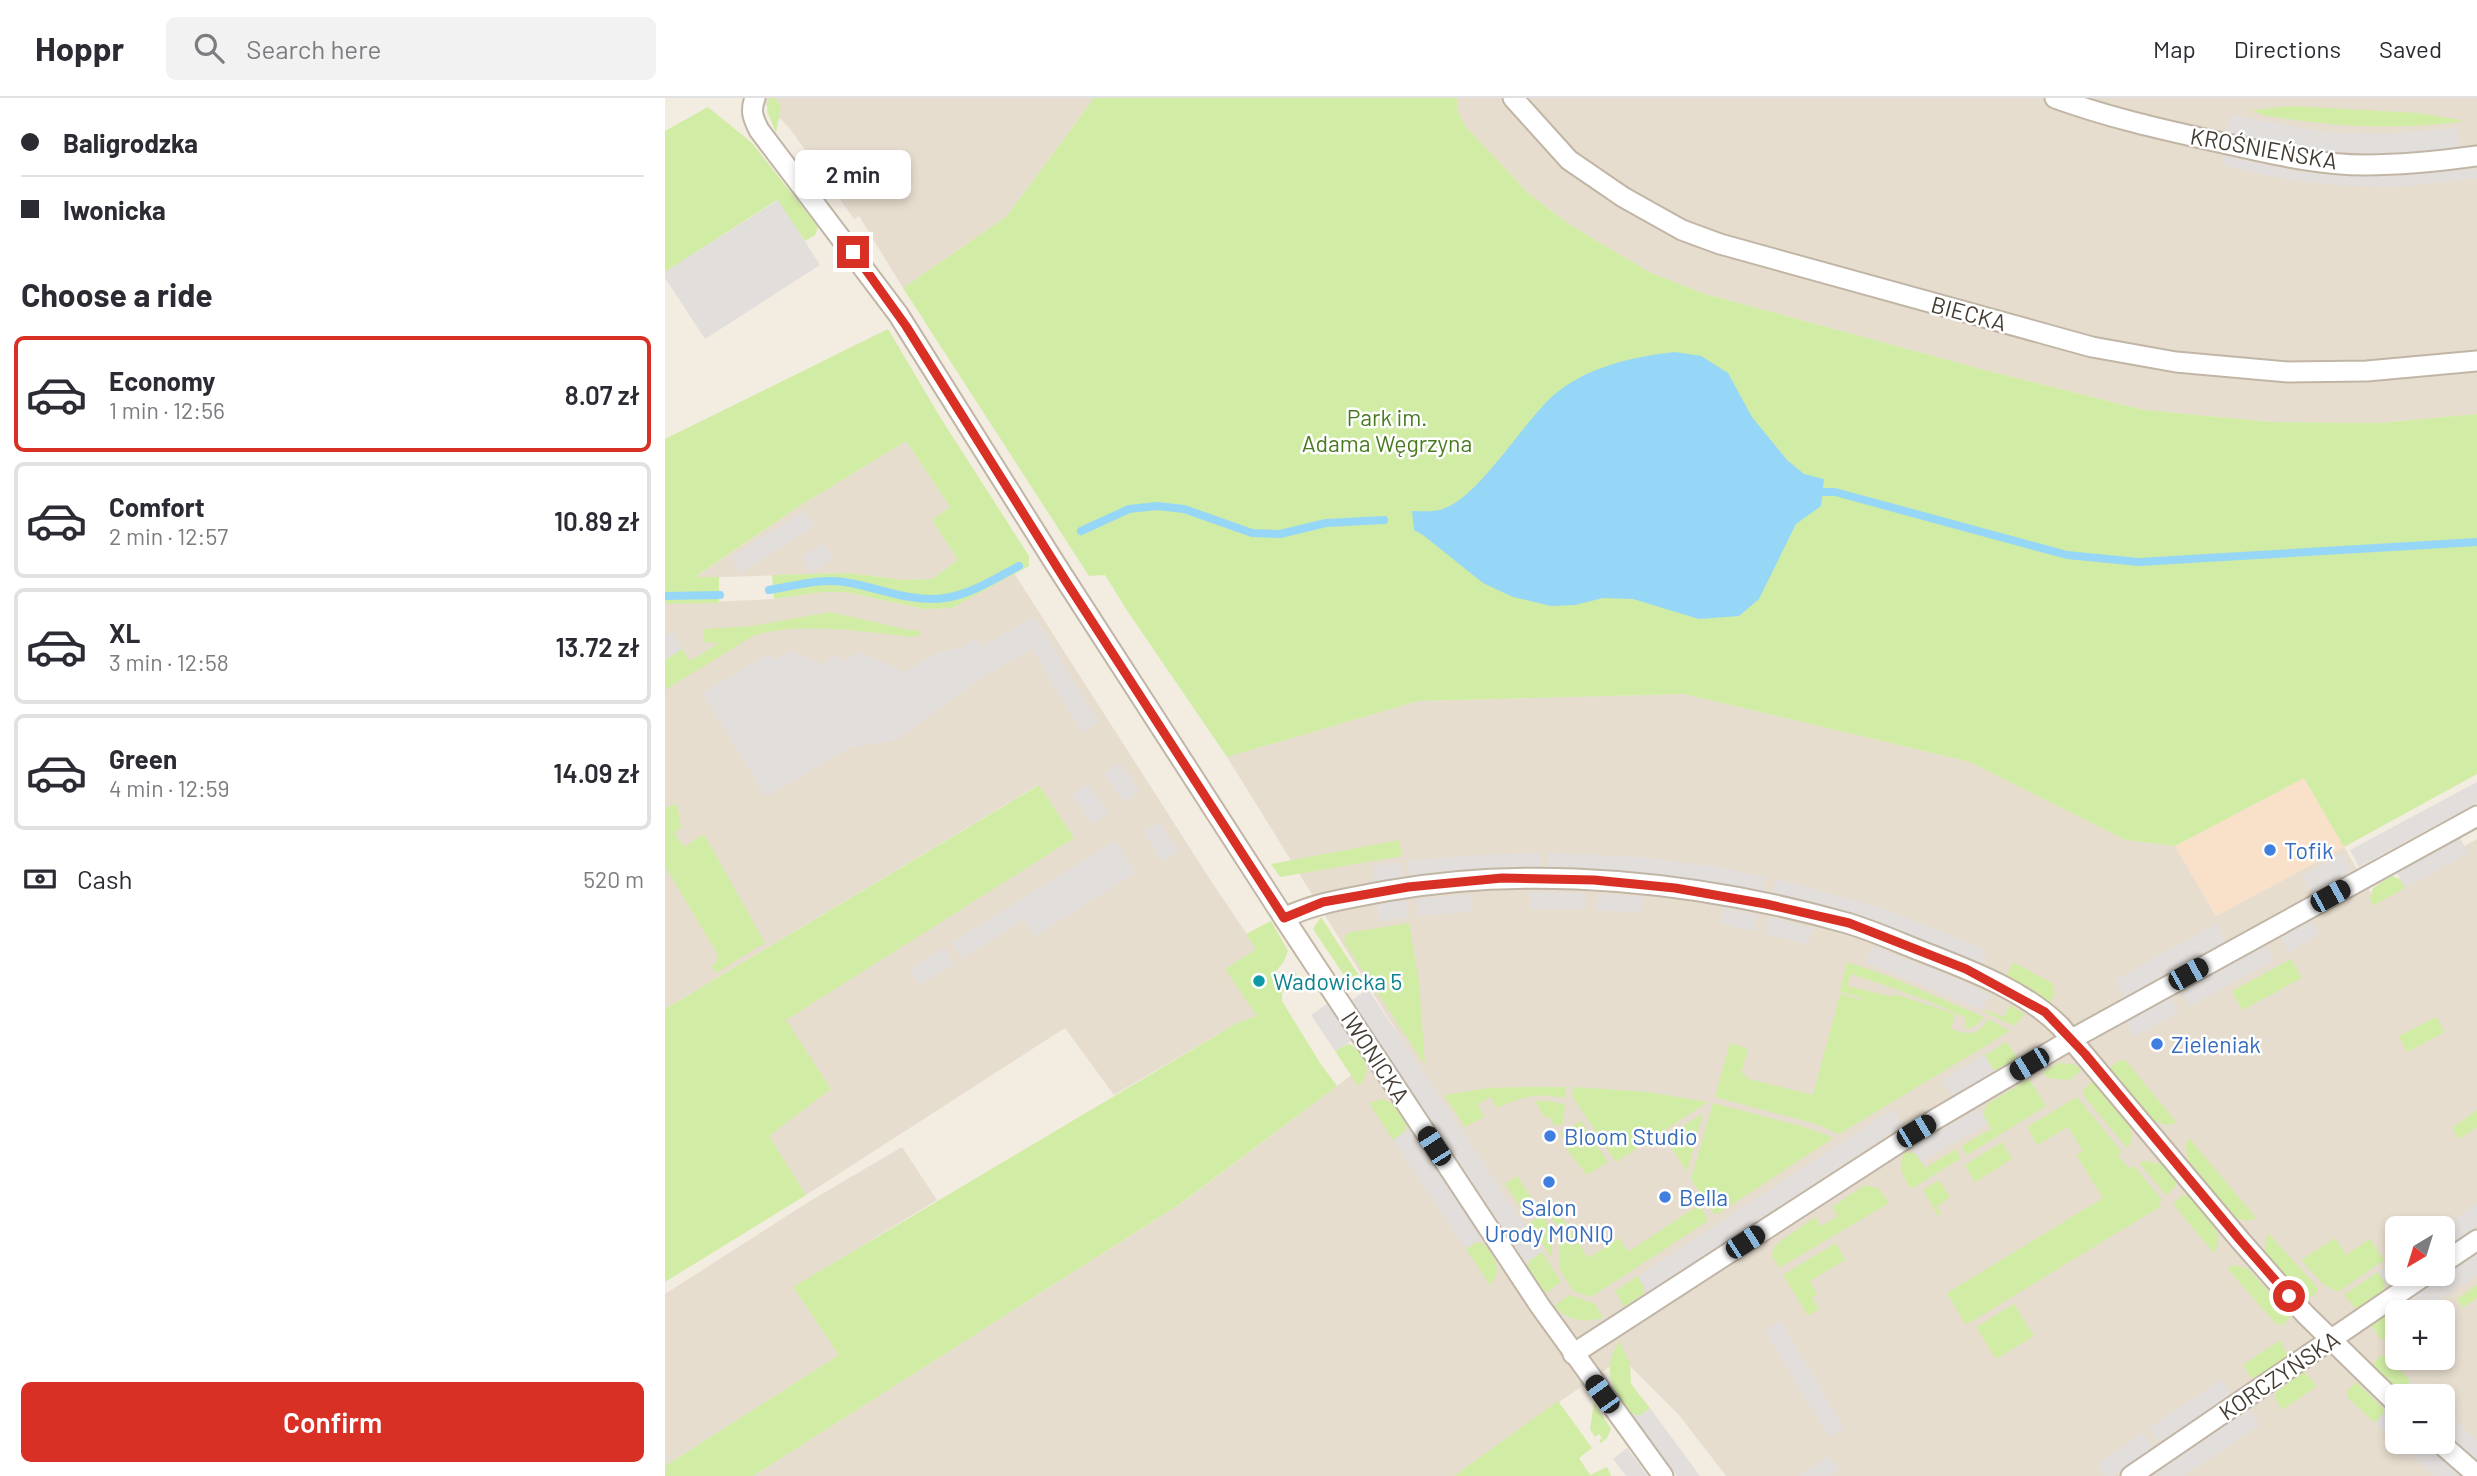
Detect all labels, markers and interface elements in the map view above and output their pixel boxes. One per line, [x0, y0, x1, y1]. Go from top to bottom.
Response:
search box [166, 17, 656, 80]
text: Hoppr [35, 28, 124, 68]
icon: search [190, 29, 228, 67]
text: Search here [246, 33, 381, 64]
text: Map [2153, 34, 2196, 63]
text: Directions [2234, 34, 2341, 63]
text: Saved [2379, 34, 2442, 63]
street label: KROŚNIEŃSKA [2188, 121, 2340, 175]
text: Baligrodzka [63, 127, 198, 158]
callout: 2 min [795, 150, 911, 200]
text: 2 min [826, 160, 880, 188]
text: Iwonicka [63, 194, 166, 225]
route end [837, 236, 869, 268]
text: Choose a ride [21, 275, 213, 313]
street label: BIECKA [1928, 290, 2010, 336]
icon: car [25, 363, 88, 426]
text: Economy [109, 365, 215, 396]
text: 8.07 zł [565, 379, 640, 410]
text: 1 min · 12:56 [109, 396, 225, 424]
park label: Park im. Adama Węgrzyna [1302, 403, 1472, 457]
icon: car [25, 489, 88, 552]
text: Comfort [109, 491, 205, 522]
text: 10.89 zł [554, 505, 640, 536]
text: 2 min · 12:57 [109, 522, 228, 550]
icon: car [25, 615, 88, 678]
text: XL [109, 617, 140, 648]
text: 13.72 zł [555, 631, 640, 662]
text: 3 min · 12:58 [109, 648, 229, 676]
icon: car [25, 741, 88, 804]
text: Green [109, 743, 177, 774]
text: 14.09 zł [553, 757, 640, 788]
text: 4 min · 12:59 [109, 774, 230, 802]
place label: Tofik [2284, 836, 2334, 864]
marker: Tofik [2262, 842, 2278, 858]
icon: cash [21, 860, 59, 898]
text: Cash [77, 863, 132, 894]
text: 520 m [583, 865, 644, 893]
car [2307, 877, 2354, 915]
car [2165, 955, 2212, 993]
place label: Wadowicka 5 [1273, 967, 1402, 995]
marker: Wadowicka 5 [1251, 973, 1267, 989]
street label: IWONICKA [1336, 1006, 1416, 1108]
place label: Zieleniak [2171, 1030, 2261, 1058]
marker: Zieleniak [2149, 1036, 2165, 1052]
car [2006, 1044, 2053, 1084]
car [1893, 1111, 1940, 1151]
place label: Bloom Studio [1564, 1122, 1698, 1150]
car [1414, 1123, 1455, 1169]
marker: Bloom Studio [1542, 1128, 1558, 1144]
marker: Salon Urody MONIQ [1541, 1174, 1557, 1190]
place label: Bella [1679, 1183, 1728, 1211]
marker: Bella [1657, 1189, 1673, 1205]
place label: Salon Urody MONIQ [1485, 1193, 1613, 1247]
north arrow [2385, 1216, 2455, 1286]
map controls [2385, 1216, 2455, 1454]
car [1722, 1222, 1769, 1262]
route start [2273, 1280, 2305, 1312]
button: + [2385, 1300, 2455, 1370]
street label: KORCZYŃSKA [2213, 1324, 2345, 1426]
car [1582, 1371, 1623, 1417]
button: Confirm [21, 1382, 644, 1462]
button: − [2385, 1384, 2455, 1454]

